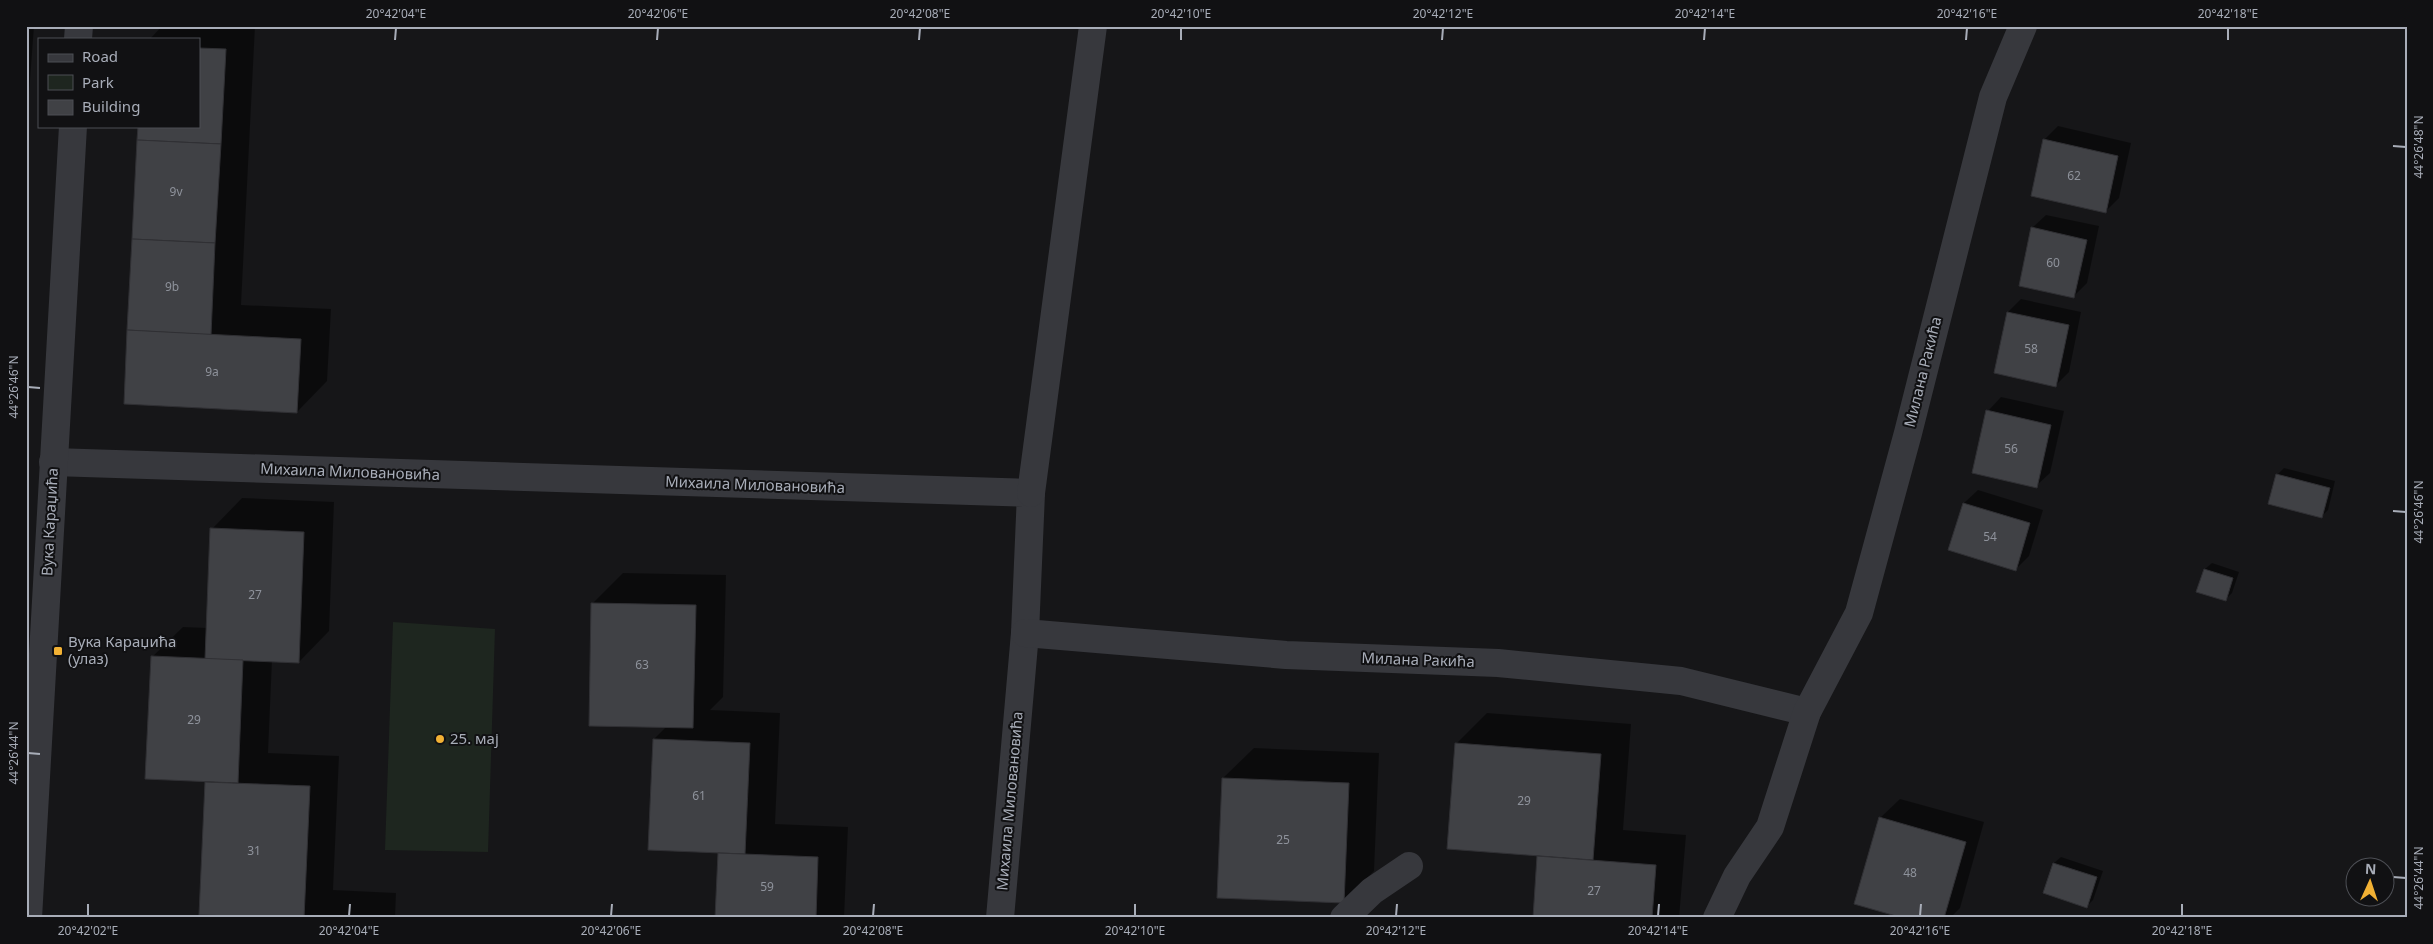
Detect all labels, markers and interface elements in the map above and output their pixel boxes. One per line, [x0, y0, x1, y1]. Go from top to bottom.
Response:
text: 20°42'04"E [366, 5, 426, 22]
text: 20°42'06"E [628, 5, 688, 22]
text: 20°42'08"E [890, 5, 950, 22]
text: 20°42'10"E [1151, 5, 1211, 22]
text: 20°42'12"E [1413, 5, 1473, 22]
text: 20°42'14"E [1675, 5, 1735, 22]
text: 20°42'16"E [1937, 5, 1997, 22]
text: 20°42'18"E [2198, 5, 2258, 22]
legend [38, 38, 200, 128]
text: Road [82, 46, 118, 66]
text: Park [82, 72, 114, 92]
text: Building [82, 96, 140, 116]
text: 44°26'48"N [2410, 115, 2427, 179]
house number: 62 [2067, 167, 2081, 184]
house number: 9v [170, 183, 183, 200]
house number: 60 [2046, 254, 2060, 271]
house number: 9b [165, 278, 179, 295]
street label: Милана Ракића [1899, 314, 1945, 429]
house number: 58 [2024, 340, 2038, 357]
text: 44°26'46"N [5, 355, 22, 419]
house number: 9a [205, 363, 219, 380]
house number: 56 [2004, 440, 2018, 457]
street label: Михаила Миловановића [260, 458, 440, 484]
street label: Вука Караџића [36, 467, 62, 577]
street label: Михаила Миловановића [665, 471, 845, 497]
text: 44°26'46"N [2410, 480, 2427, 544]
house number: 54 [1983, 528, 1997, 545]
house number: 27 [248, 586, 262, 603]
place label: Вука Караџића (улаз) [68, 631, 176, 668]
marker: Вука Караџића (улаз) [52, 645, 64, 657]
street label: Милана Ракића [1361, 647, 1475, 671]
house number: 63 [635, 656, 649, 673]
street label: Михаила Миловановића [991, 710, 1027, 891]
house number: 29 [187, 711, 201, 728]
text: 44°26'44"N [5, 721, 22, 785]
place label: 25. мај [450, 728, 499, 748]
marker: 25. мај [434, 733, 446, 745]
house number: 61 [692, 787, 706, 804]
house number: 29 [1517, 792, 1531, 809]
house number: 25 [1276, 831, 1290, 848]
house number: 31 [247, 842, 261, 859]
text: 44°26'44"N [2410, 846, 2427, 910]
north arrow [2346, 856, 2396, 906]
text: N [2365, 859, 2377, 878]
house number: 48 [1903, 864, 1917, 881]
house number: 59 [760, 878, 774, 895]
house number: 27 [1587, 882, 1601, 899]
text: 20°42'02"E [58, 922, 118, 939]
text: 20°42'04"E [319, 922, 379, 939]
text: 20°42'06"E [581, 922, 641, 939]
text: 20°42'08"E [843, 922, 903, 939]
text: 20°42'10"E [1105, 922, 1165, 939]
text: 20°42'12"E [1366, 922, 1426, 939]
text: 20°42'14"E [1628, 922, 1688, 939]
text: 20°42'16"E [1890, 922, 1950, 939]
text: 20°42'18"E [2152, 922, 2212, 939]

